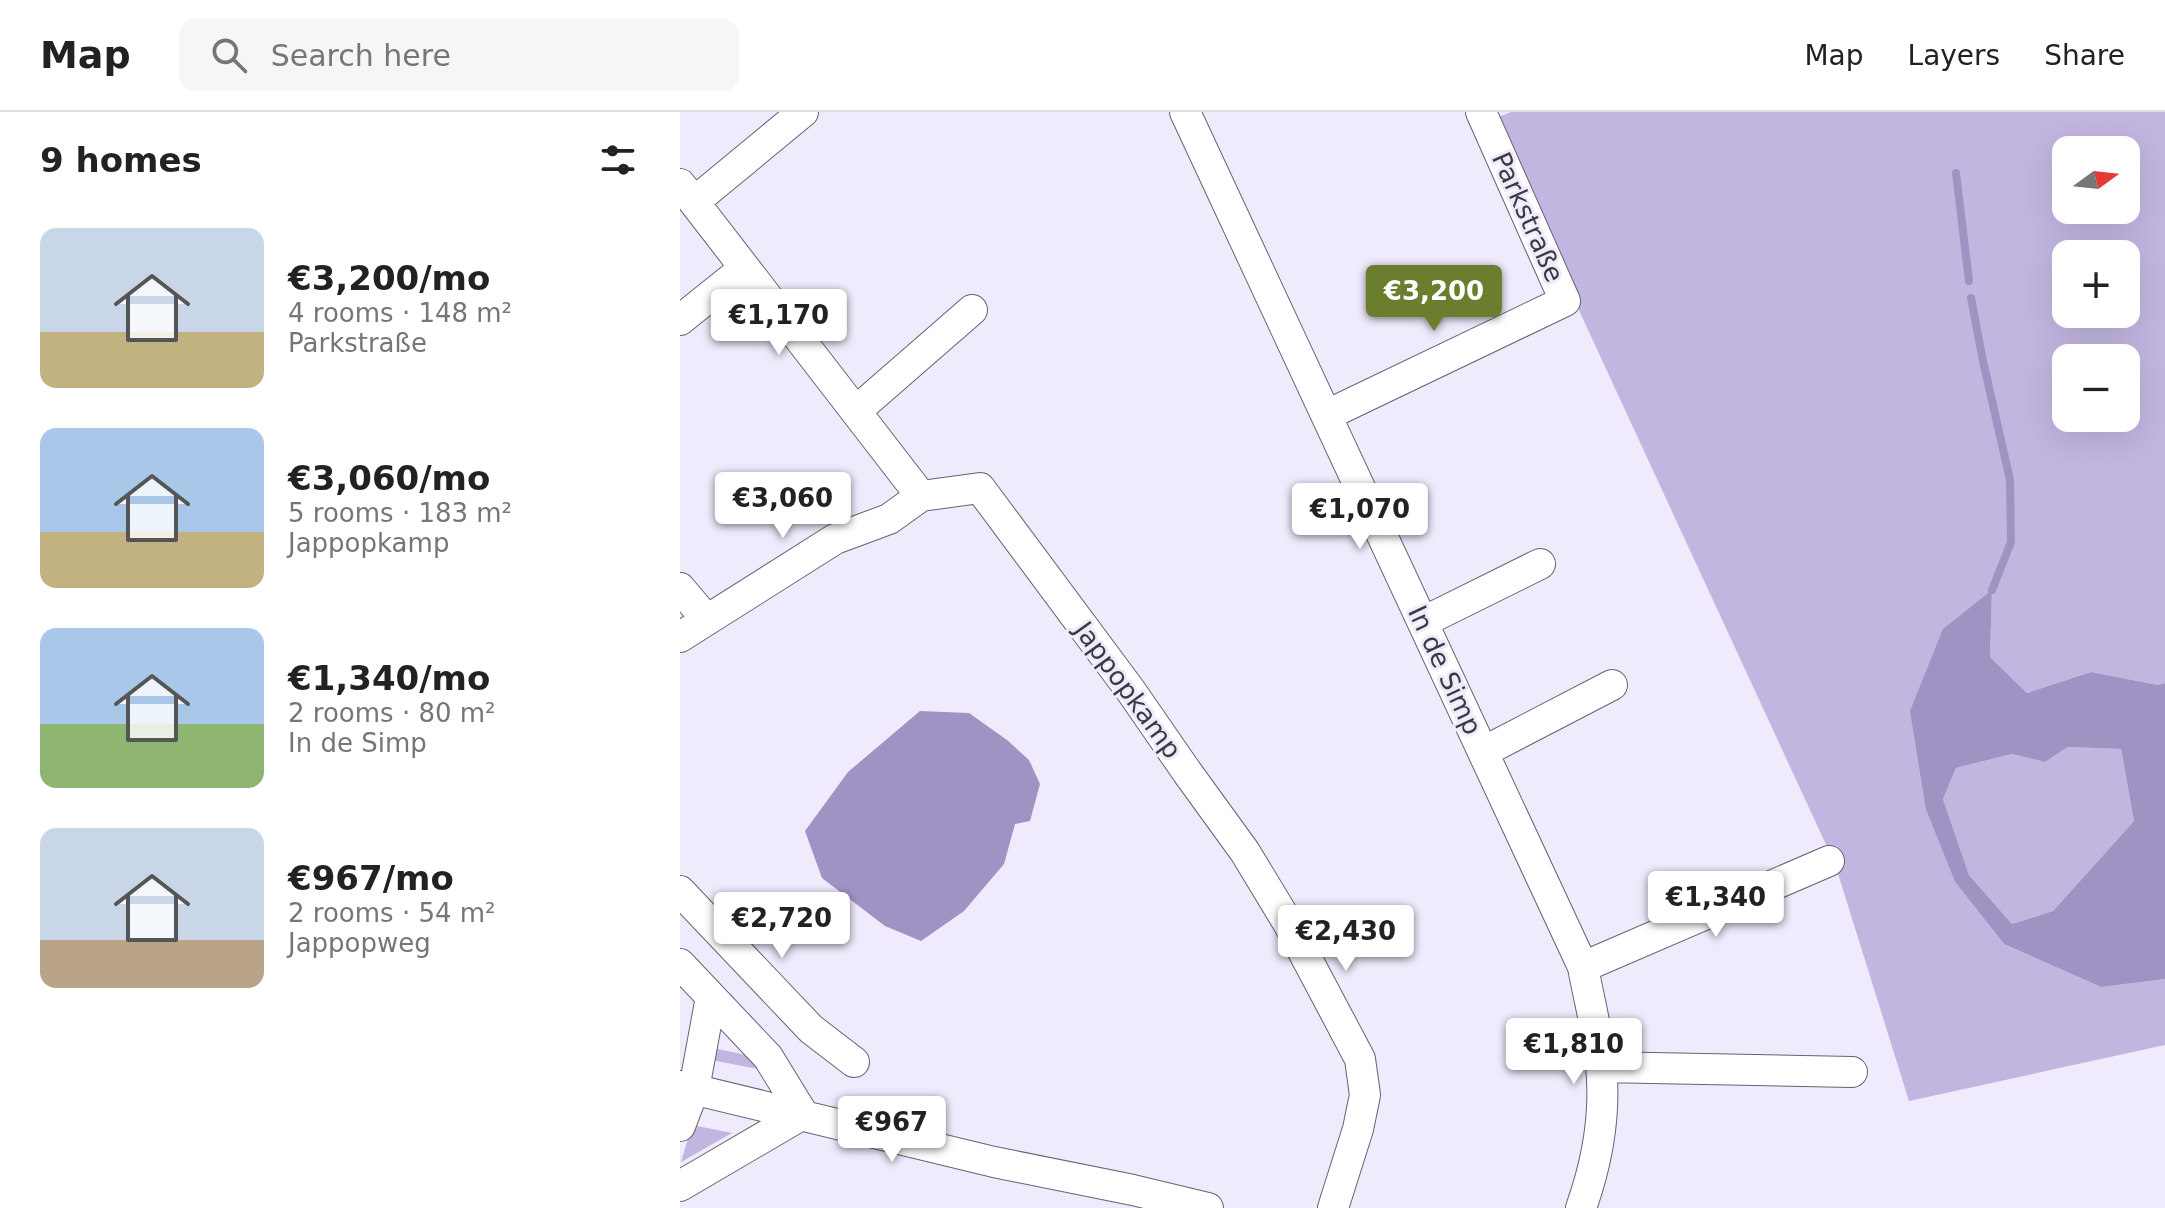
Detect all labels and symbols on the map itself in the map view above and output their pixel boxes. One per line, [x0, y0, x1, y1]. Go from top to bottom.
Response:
north arrow [2052, 136, 2140, 224]
street label: Parkstraße [1486, 147, 1570, 287]
pin: €3,200 [1369, 265, 1499, 333]
pin: €1,170 [714, 289, 844, 357]
pin: €3,060 [718, 472, 848, 540]
pin: €1,070 [1295, 483, 1425, 551]
street label: In de Simp [1402, 601, 1488, 739]
street label: Jappopkamp [1067, 614, 1188, 764]
pin: €1,340 [1651, 871, 1781, 939]
pin: €2,720 [717, 892, 847, 960]
pin: €2,430 [1281, 905, 1411, 973]
pin: €1,810 [1509, 1018, 1639, 1086]
pin: €967 [845, 1096, 939, 1164]

